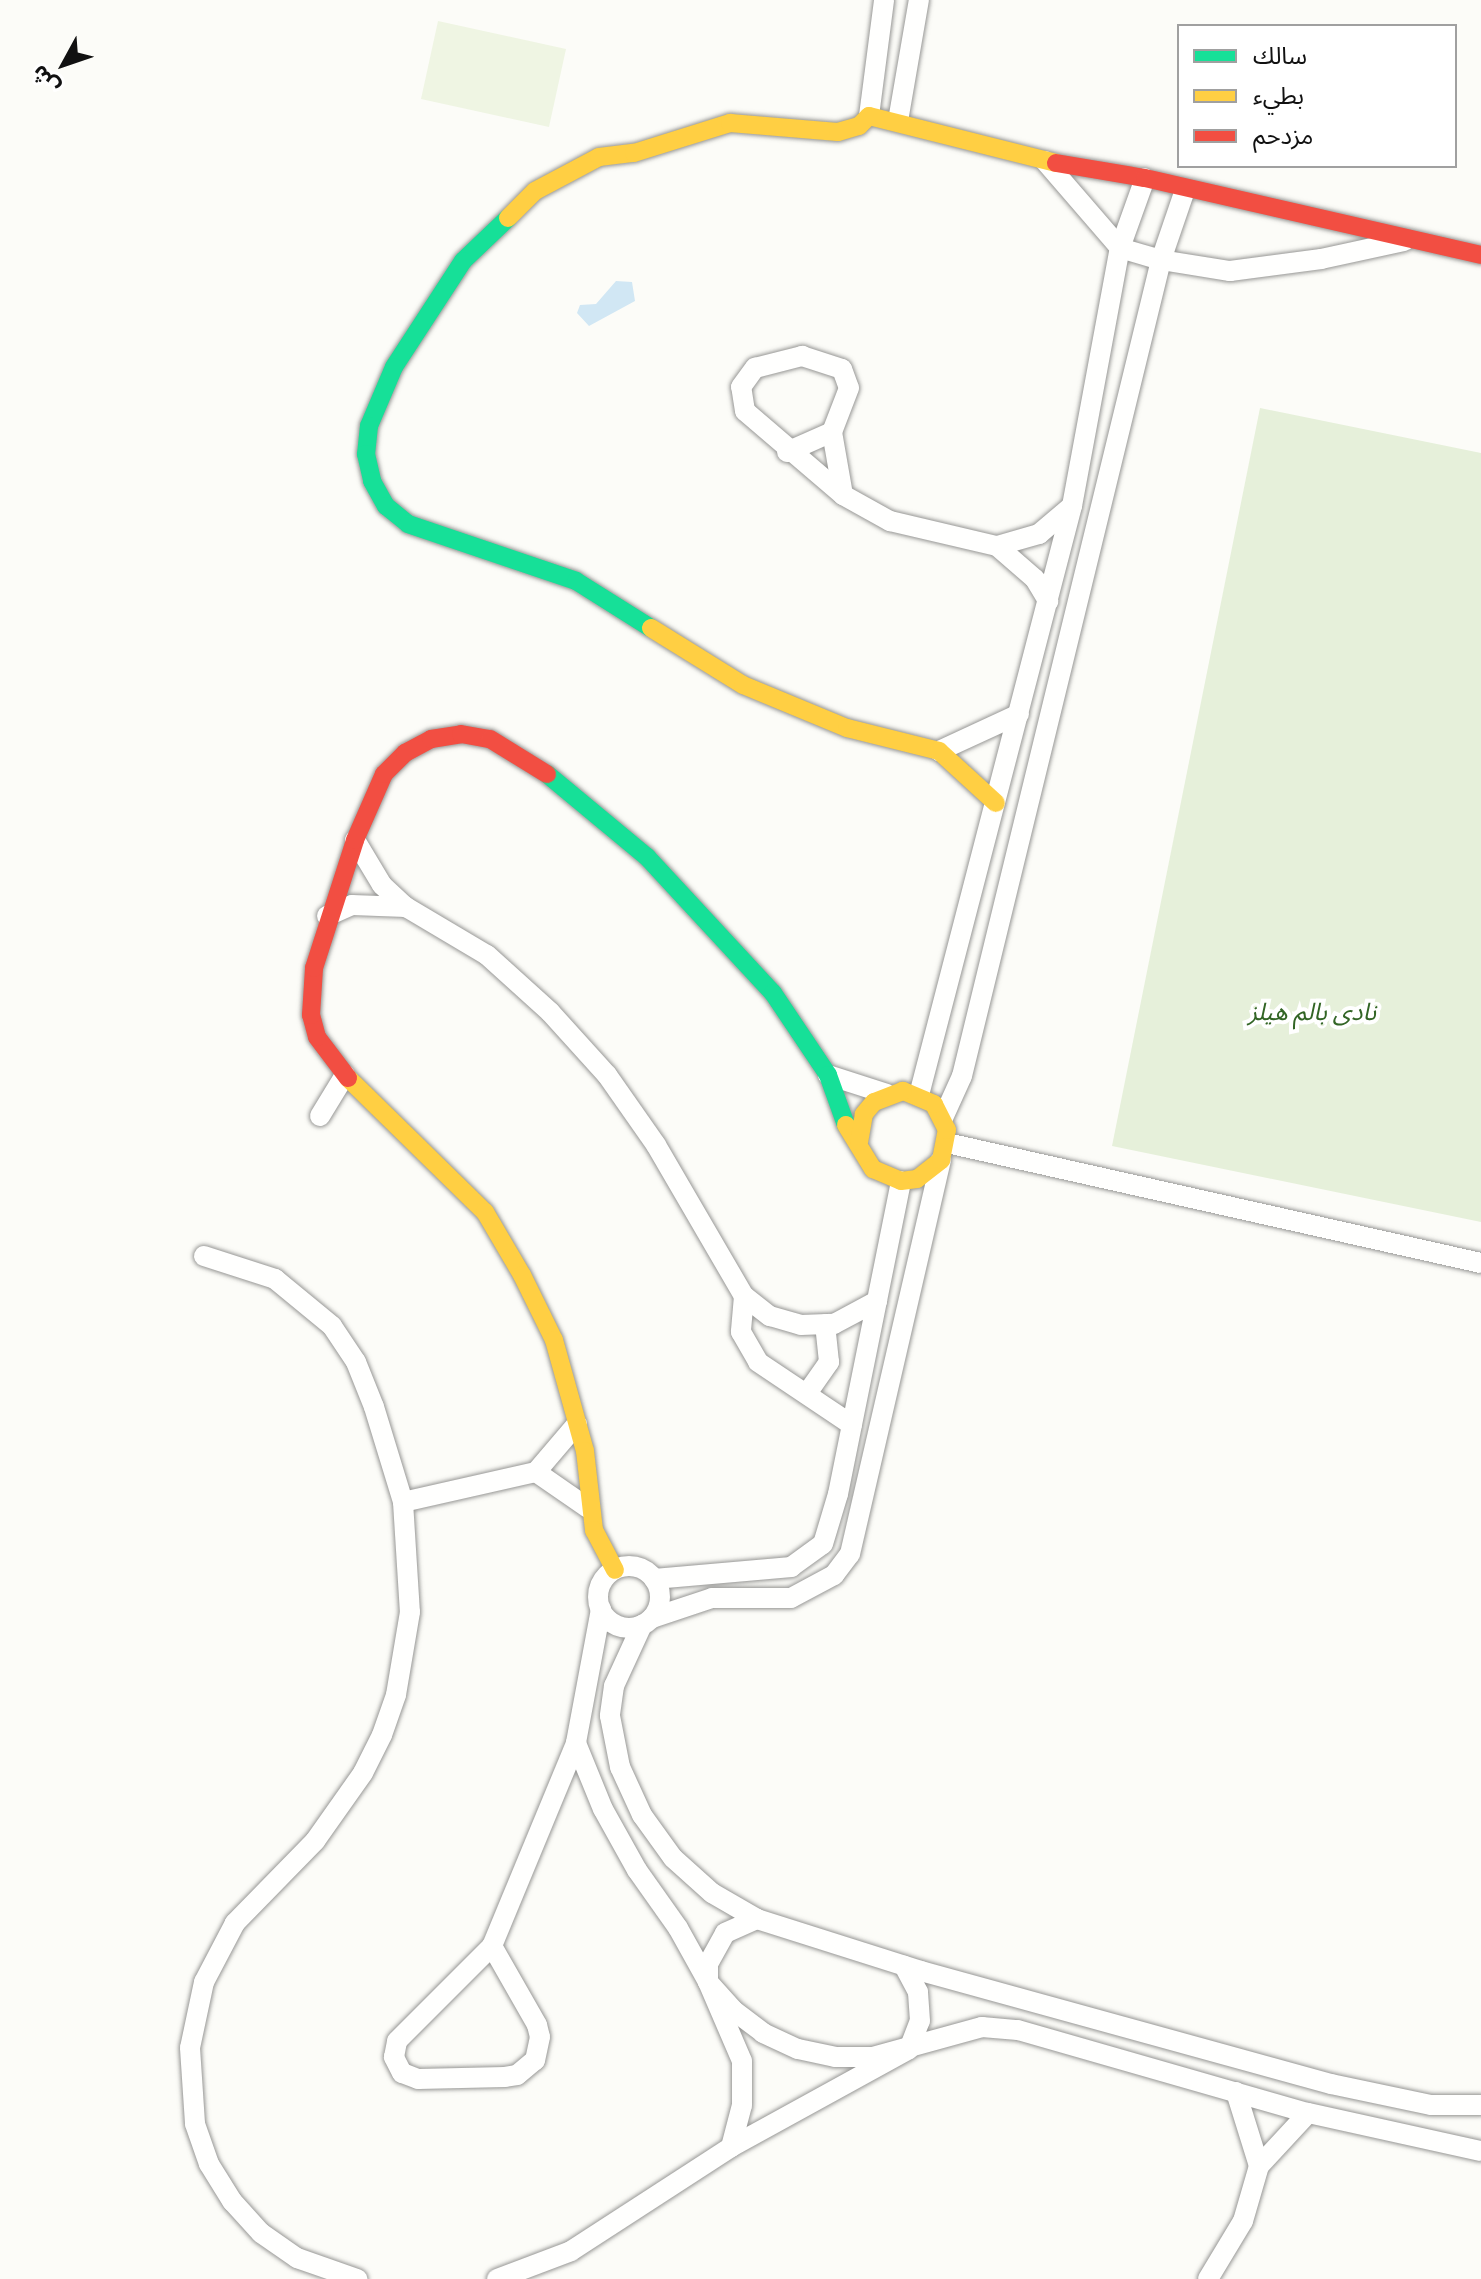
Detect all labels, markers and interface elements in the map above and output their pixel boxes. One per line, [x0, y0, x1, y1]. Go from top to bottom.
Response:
north arrow [24, 24, 104, 104]
legend [1177, 24, 1457, 168]
text: سالك [1253, 43, 1307, 69]
text: ش [26, 60, 64, 99]
text: بطيء [1253, 83, 1304, 109]
text: مزدحم [1253, 123, 1313, 149]
park label: نادى بالم هيلز [1248, 999, 1376, 1027]

